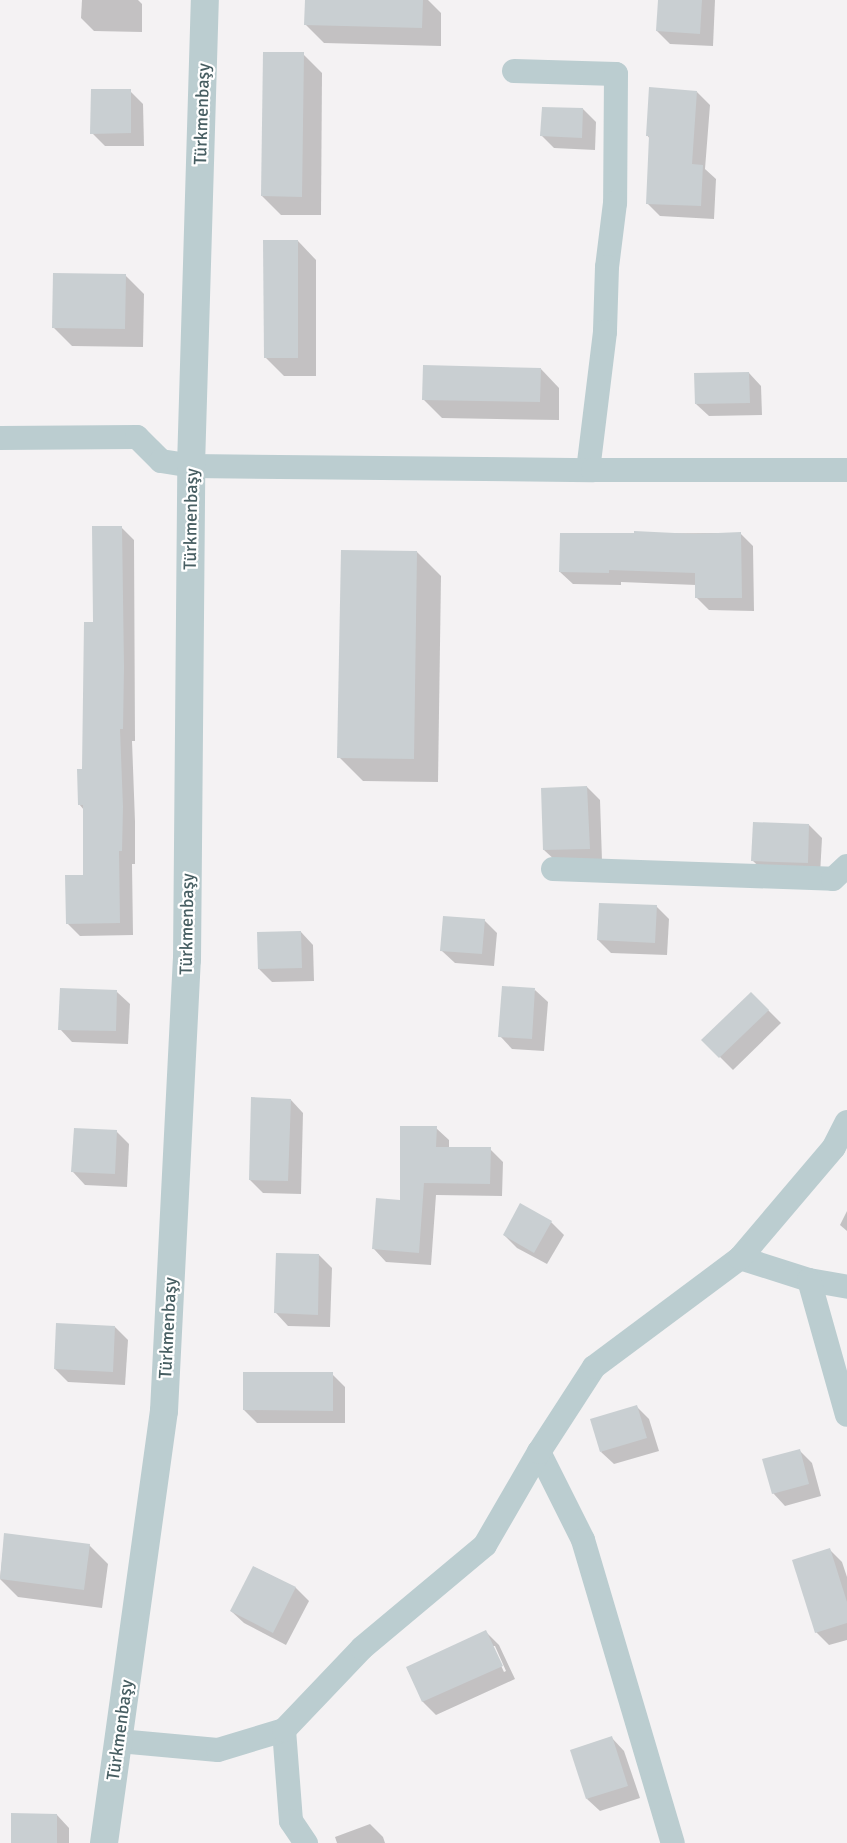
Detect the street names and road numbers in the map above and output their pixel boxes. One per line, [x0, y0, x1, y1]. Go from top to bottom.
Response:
street label: Türkmenbaşy [189, 63, 215, 165]
street label: Türkmenbaşy [179, 468, 203, 570]
street label: Türkmenbaşy [175, 873, 199, 975]
street label: Türkmenbaşy [155, 1277, 181, 1379]
street label: Türkmenbaşy [102, 1678, 138, 1782]

